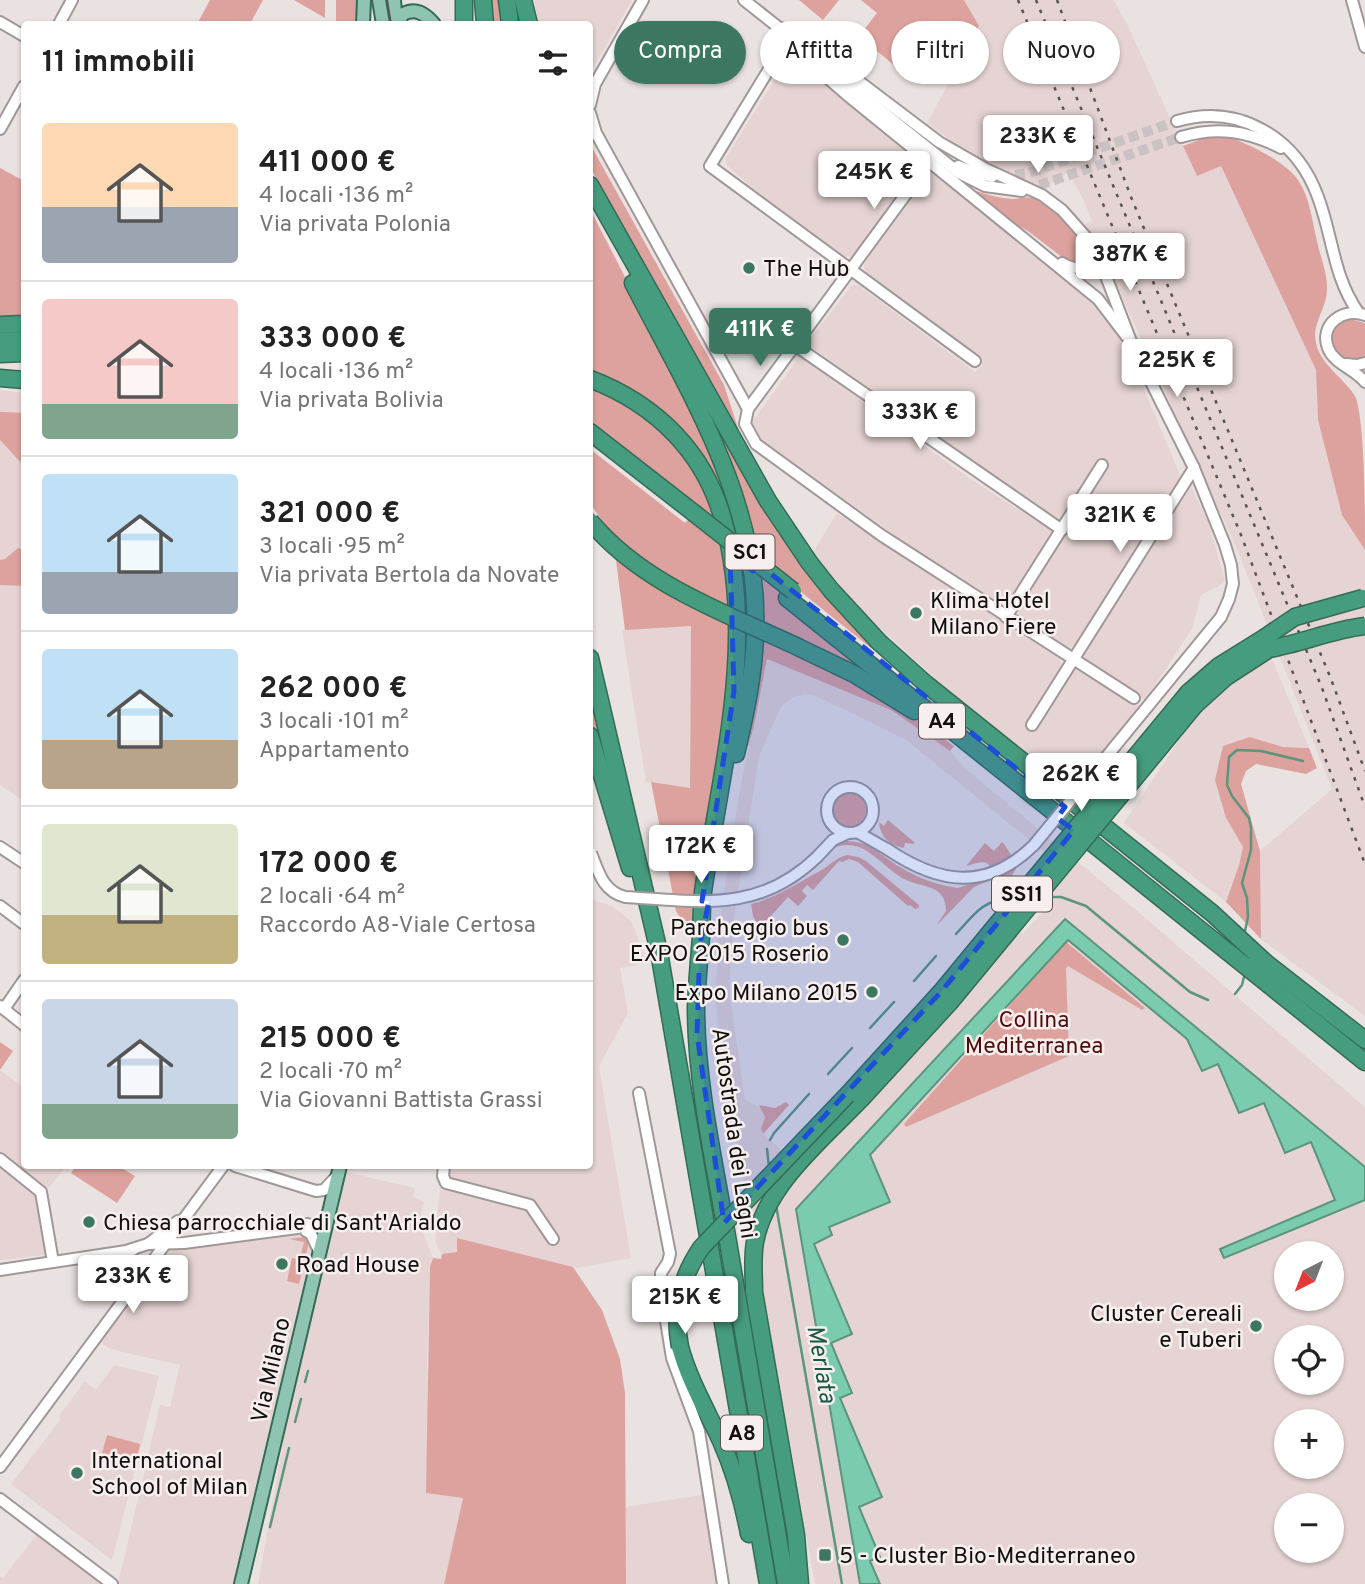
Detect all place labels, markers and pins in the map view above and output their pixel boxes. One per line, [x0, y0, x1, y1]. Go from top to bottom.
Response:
pin: 233K € [981, 116, 1095, 175]
pin: 245K € [817, 152, 931, 211]
pin: 387K € [1073, 233, 1187, 293]
place label: The Hub [763, 256, 849, 285]
marker: The Hub [741, 260, 757, 276]
pin: 411K € [703, 308, 817, 368]
pin: 225K € [1120, 340, 1234, 399]
pin: 333K € [863, 392, 977, 451]
pin: 321K € [1063, 494, 1177, 554]
place label: Klima Hotel Milano Fiere [930, 588, 1056, 643]
marker: Klima Hotel Milano Fiere [908, 605, 924, 621]
pin: 262K € [1024, 754, 1138, 813]
pin: 172K € [644, 826, 758, 885]
place label: Parcheggio bus EXPO 2015 Roserio [630, 915, 829, 970]
marker: Parcheggio bus EXPO 2015 Roserio [835, 932, 851, 948]
place label: Expo Milano 2015 [675, 980, 858, 1009]
marker: Expo Milano 2015 [864, 984, 880, 1000]
place label: Chiesa parrocchiale di Sant'Arialdo [103, 1210, 462, 1239]
marker: Chiesa parrocchiale di Sant'Arialdo [81, 1214, 97, 1230]
place label: Road House [296, 1252, 420, 1281]
pin: 233K € [76, 1256, 190, 1315]
marker: Road House [274, 1256, 290, 1272]
pin: 215K € [628, 1276, 742, 1336]
place label: Cluster Cereali e Tuberi [1090, 1301, 1242, 1356]
marker: Cluster Cereali e Tuberi [1248, 1318, 1264, 1334]
place label: International School of Milan [91, 1448, 248, 1503]
marker: International School of Milan [69, 1465, 85, 1481]
place label: 5 - Cluster Bio-Mediterraneo [839, 1543, 1136, 1572]
marker: 5 - Cluster Bio-Mediterraneo [817, 1547, 833, 1563]

